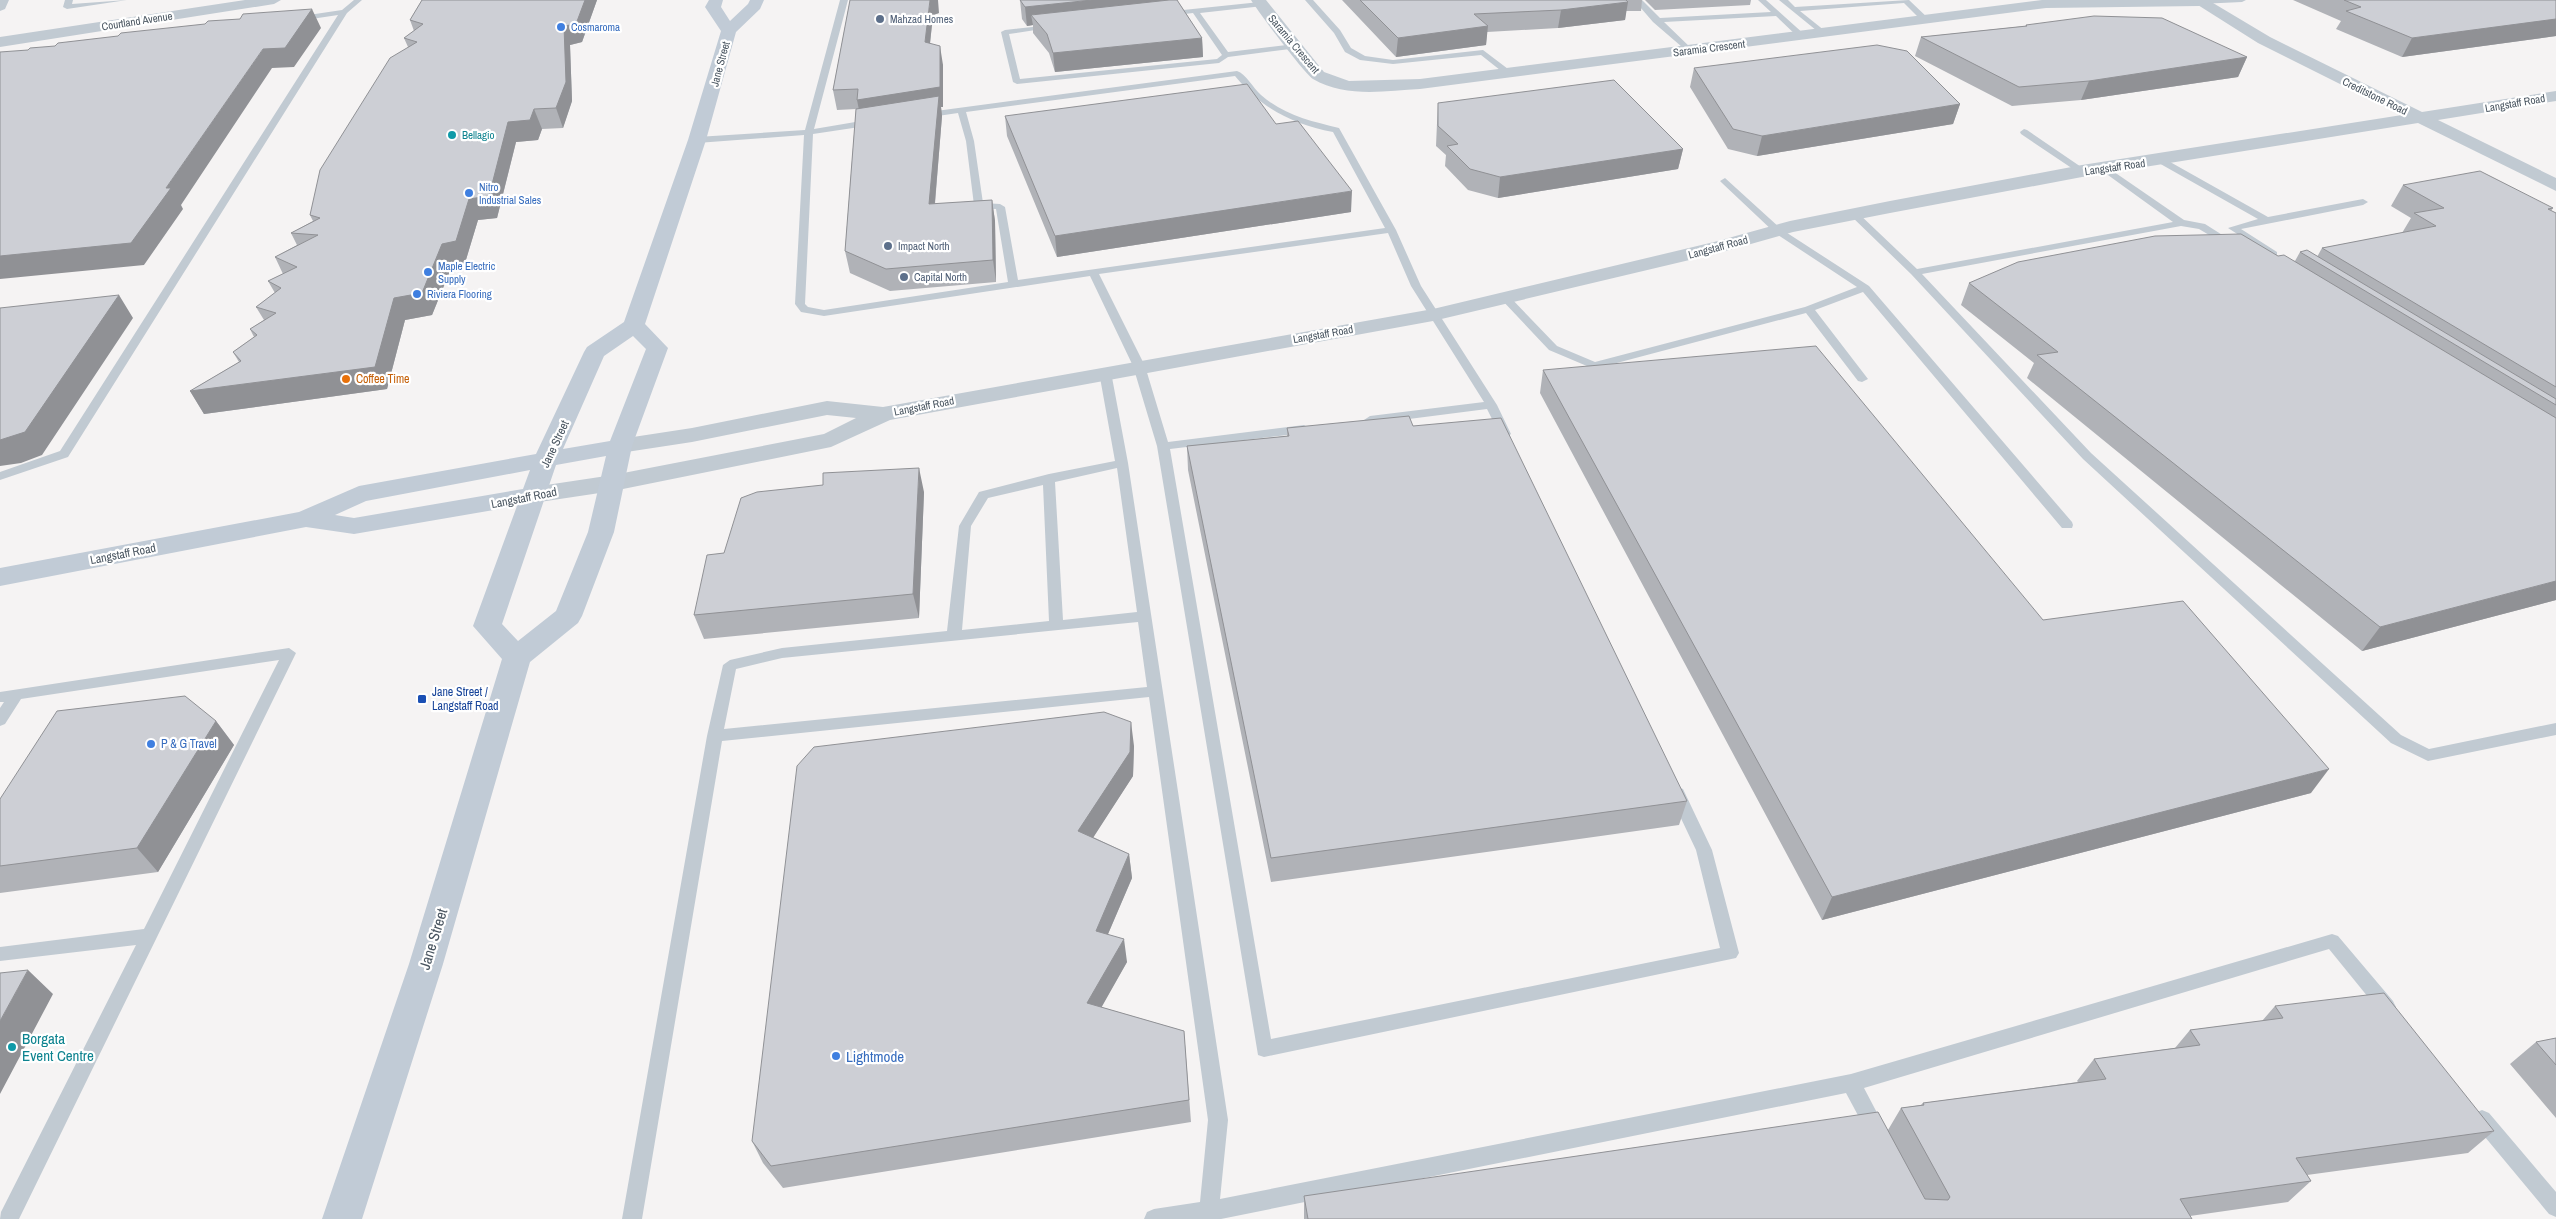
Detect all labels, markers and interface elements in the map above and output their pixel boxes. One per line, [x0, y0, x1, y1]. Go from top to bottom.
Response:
street label: Courtland Avenue [101, 8, 173, 34]
place label: Mahzad Homes [890, 12, 954, 26]
street label: Saramia Crescent [1265, 12, 1323, 77]
marker: Mahzad Homes [874, 13, 886, 25]
place label: Cosmaroma [571, 20, 620, 34]
marker: Cosmaroma [555, 21, 567, 33]
street label: Saramia Crescent [1672, 37, 1746, 59]
street label: Jane Street [707, 39, 733, 88]
street label: Creditstone Road [2340, 74, 2410, 118]
street label: Langstaff Road [2484, 91, 2546, 115]
place label: Bellagio [462, 128, 495, 142]
marker: Bellagio [446, 129, 458, 141]
street label: Langstaff Road [2084, 156, 2146, 178]
place label: Nitro Industrial Sales [479, 180, 542, 207]
marker: Nitro Industrial Sales [463, 187, 475, 199]
street label: Langstaff Road [1687, 232, 1749, 262]
place label: Impact North [898, 239, 950, 253]
marker: Impact North [882, 240, 894, 252]
place label: Maple Electric Supply [438, 259, 496, 286]
marker: Maple Electric Supply [422, 266, 434, 278]
place label: Capital North [914, 270, 967, 284]
marker: Capital North [898, 271, 910, 283]
place label: Riviera Flooring [427, 287, 492, 301]
marker: Riviera Flooring [411, 288, 423, 300]
street label: Langstaff Road [1292, 322, 1354, 346]
place label: Coffee Time [356, 371, 410, 387]
marker: Coffee Time [340, 373, 352, 385]
street label: Langstaff Road [893, 393, 955, 419]
street label: Jane Street [537, 418, 573, 470]
street label: Langstaff Road [490, 484, 558, 512]
street label: Langstaff Road [89, 540, 157, 568]
place label: Jane Street / Langstaff Road [432, 684, 499, 714]
marker: Jane Street / Langstaff Road [416, 693, 428, 705]
place label: P & G Travel [161, 736, 217, 752]
marker: P & G Travel [145, 738, 157, 750]
street label: Jane Street [414, 905, 452, 972]
place label: Borgata Event Centre [22, 1028, 94, 1066]
marker: Borgata Event Centre [6, 1041, 18, 1053]
place label: Lightmode [846, 1046, 904, 1067]
marker: Lightmode [830, 1050, 842, 1062]

